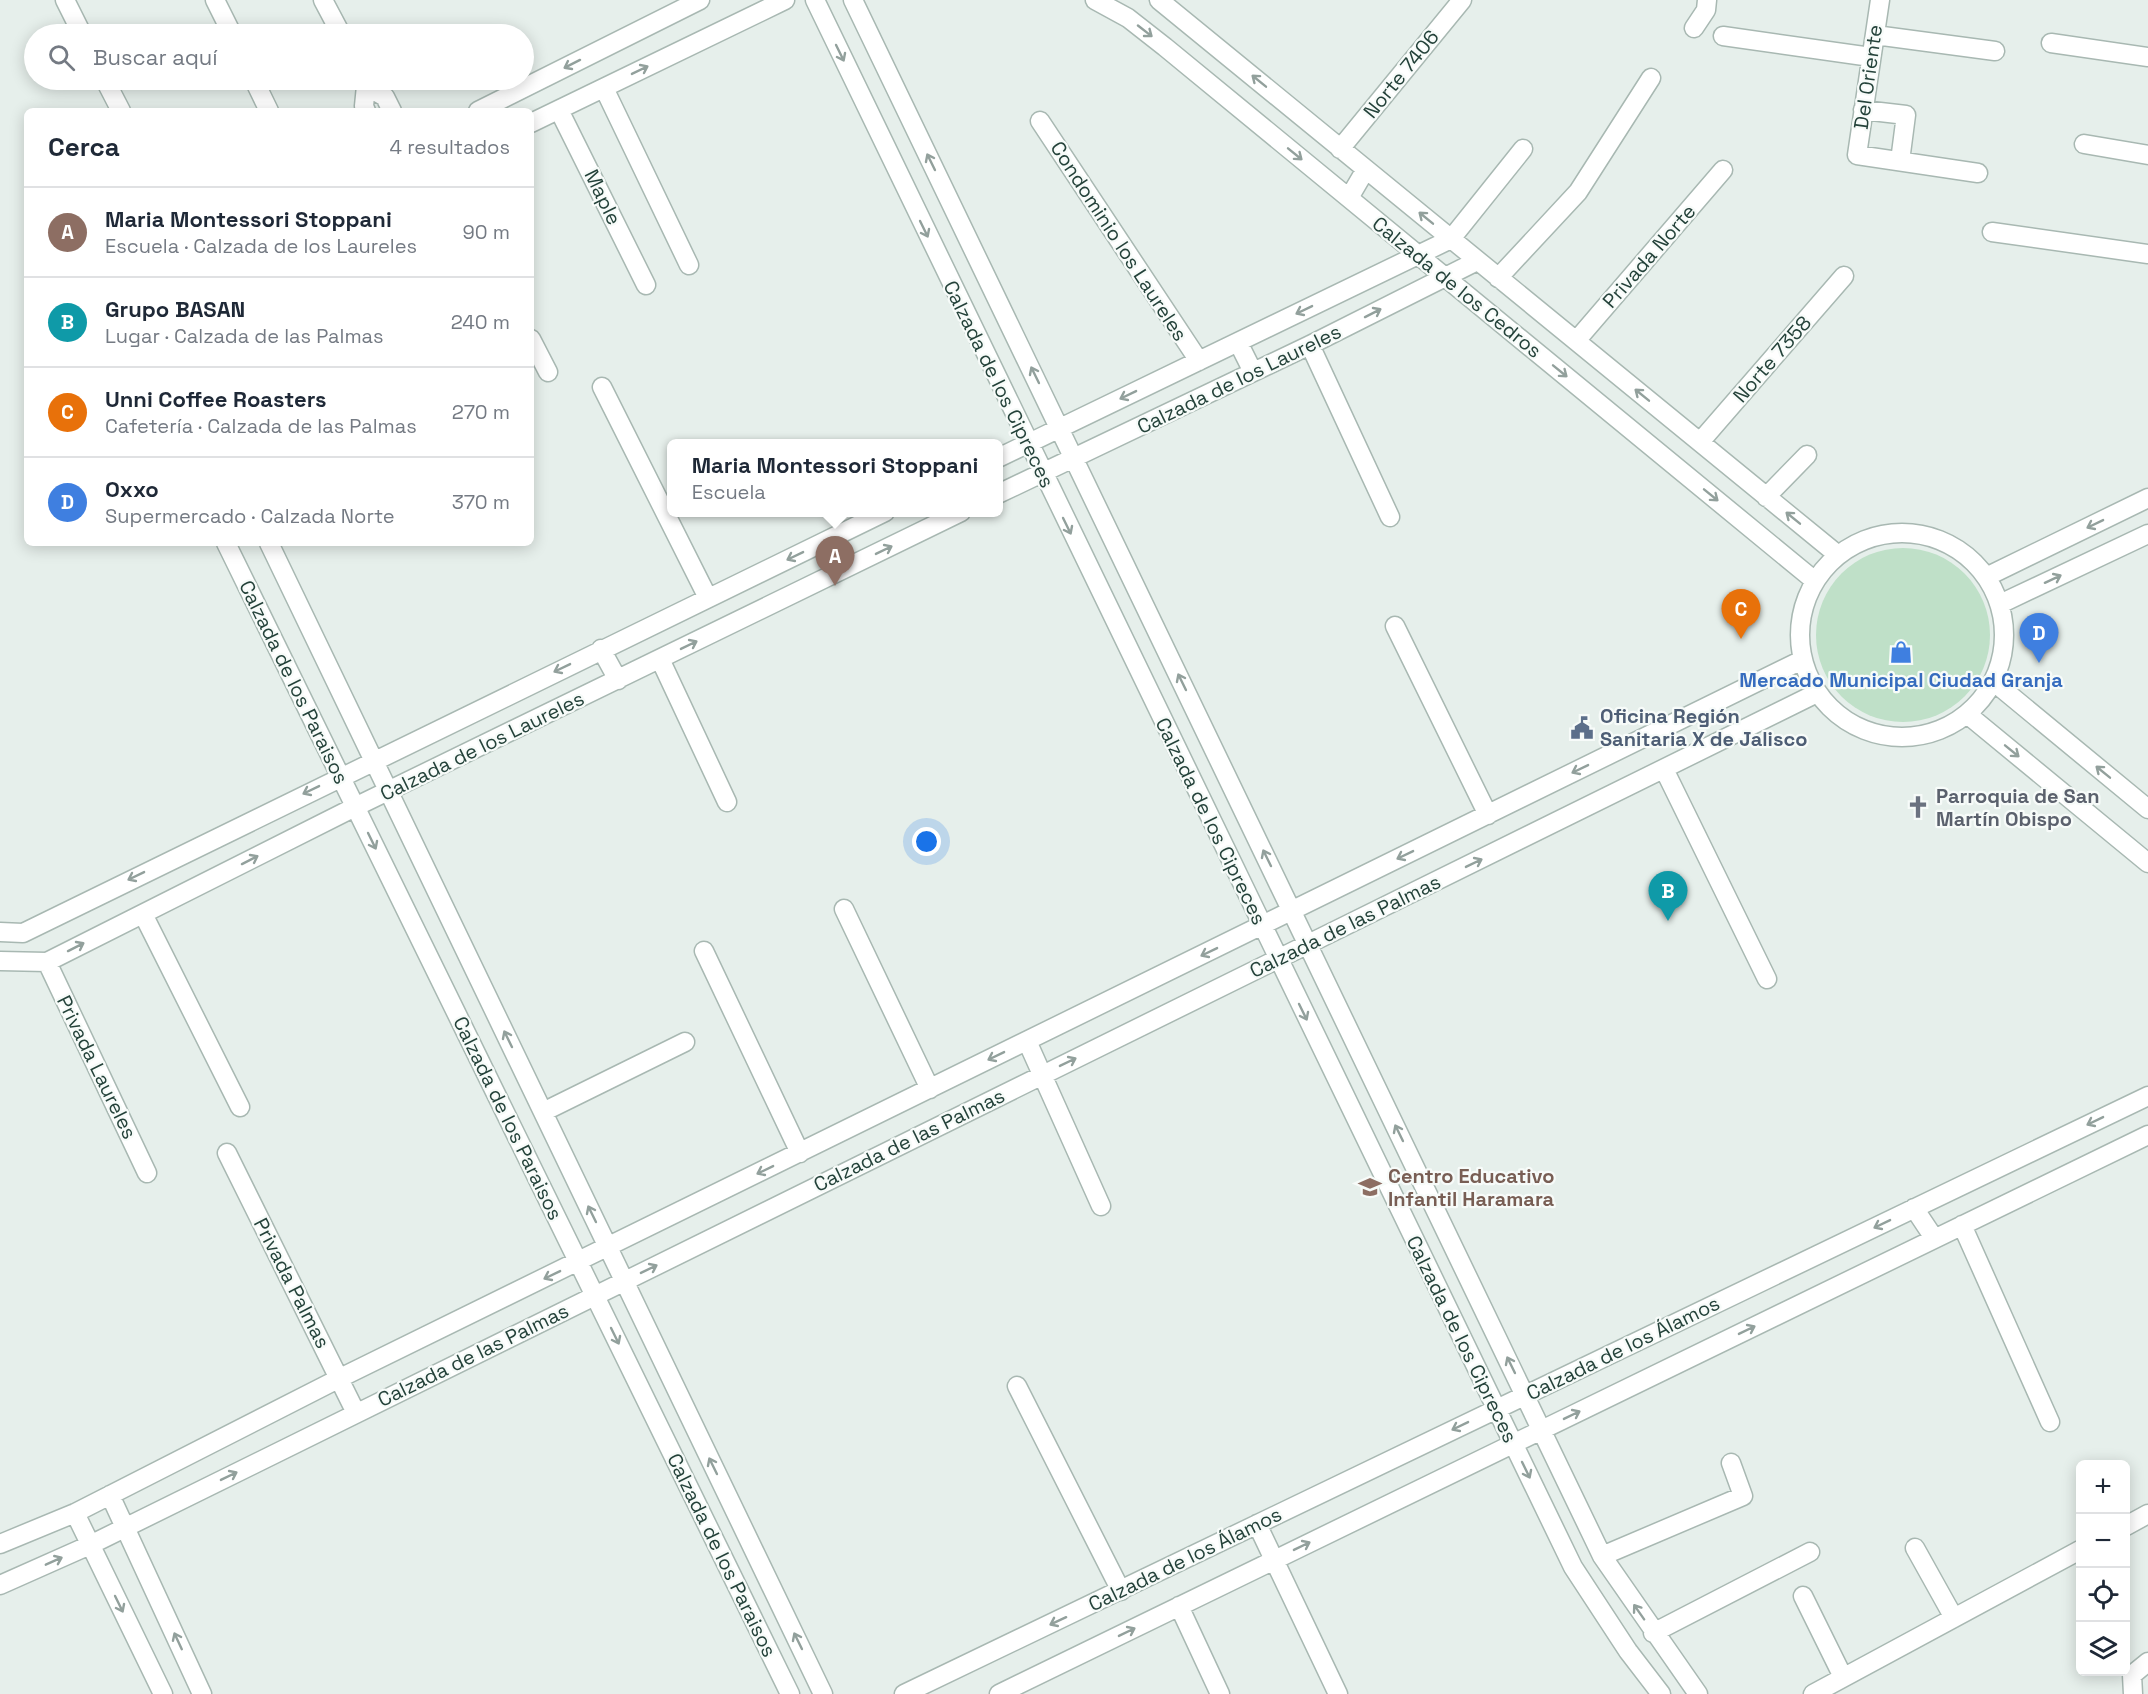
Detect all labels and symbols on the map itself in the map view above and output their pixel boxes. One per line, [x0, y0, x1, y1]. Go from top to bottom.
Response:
street label: Del Oriente [1848, 23, 1888, 131]
one-way arrow [1136, 24, 1152, 37]
street label: Norte 7406 [1357, 24, 1445, 124]
one-way arrow [834, 43, 846, 61]
one-way arrow [564, 58, 582, 70]
one-way arrow [631, 64, 649, 76]
one-way arrow [1251, 75, 1267, 88]
street label: Condominio los Laureles [1045, 136, 1193, 346]
one-way arrow [1287, 148, 1303, 161]
one-way arrow [925, 153, 937, 171]
street label: Maple [579, 165, 627, 229]
street label: Privada Norte [1597, 199, 1701, 313]
street label: Calzada de los Cedros [1367, 211, 1547, 363]
one-way arrow [1418, 212, 1434, 225]
one-way arrow [919, 219, 931, 237]
street label: Calzada de los Cipreces [938, 276, 1060, 492]
one-way arrow [1295, 305, 1313, 317]
one-way arrow [1364, 307, 1381, 319]
street label: Norte 7358 [1727, 310, 1817, 408]
street label: Calzada de los Laureles [1133, 318, 1345, 440]
one-way arrow [1552, 365, 1568, 378]
one-way arrow [1028, 366, 1040, 384]
one-way arrow [1635, 388, 1650, 402]
one-way arrow [1119, 389, 1137, 401]
one-way arrow [1702, 488, 1718, 501]
one-way arrow [1785, 512, 1801, 525]
one-way arrow [1062, 517, 1074, 535]
one-way arrow [2087, 518, 2105, 530]
pin: A [816, 536, 854, 586]
one-way arrow [874, 544, 892, 556]
one-way arrow [786, 551, 804, 563]
one-way arrow [2043, 573, 2061, 585]
street label: Calzada de los Paraisos [233, 576, 355, 788]
pin: C [1722, 590, 1760, 639]
pin: D [2020, 614, 2058, 663]
one-way arrow [680, 638, 698, 650]
shop icon: Mercado Municipal Ciudad Granja [1888, 639, 1914, 665]
one-way arrow [554, 663, 572, 675]
place label: Mercado Municipal Ciudad Granja [1739, 667, 2063, 693]
one-way arrow [1176, 674, 1188, 692]
street label: Calzada de los Laureles [376, 685, 588, 807]
place label: Oficina Región Sanitaria X de Jalisco [1600, 703, 1807, 752]
street label: Calzada de los Cipreces [1150, 713, 1272, 929]
public building icon: Oficina Región Sanitaria X de Jalisco [1569, 715, 1595, 741]
one-way arrow [2004, 745, 2020, 758]
one-way arrow [1572, 764, 1590, 776]
one-way arrow [2095, 765, 2111, 778]
place label: Parroquia de San Martín Obispo [1936, 783, 2100, 832]
one-way arrow [303, 785, 321, 797]
church icon: Parroquia de San Martín Obispo [1905, 794, 1931, 820]
your location [912, 827, 941, 856]
one-way arrow [366, 831, 378, 849]
one-way arrow [1260, 850, 1272, 868]
one-way arrow [1397, 850, 1415, 862]
one-way arrow [241, 853, 259, 865]
one-way arrow [1464, 856, 1482, 868]
street label: Calzada de las Palmas [1245, 868, 1445, 984]
one-way arrow [128, 871, 146, 883]
pin: B [1648, 872, 1688, 921]
one-way arrow [67, 941, 84, 953]
one-way arrow [1201, 946, 1218, 958]
street label: Privada Laureles [51, 991, 143, 1143]
one-way arrow [1298, 1002, 1309, 1020]
street label: Calzada de los Paraisos [447, 1012, 569, 1224]
one-way arrow [501, 1030, 513, 1048]
one-way arrow [988, 1051, 1006, 1063]
one-way arrow [1059, 1055, 1077, 1067]
street label: Calzada de las Palmas [809, 1082, 1009, 1198]
one-way arrow [2087, 1115, 2105, 1127]
one-way arrow [1392, 1124, 1404, 1142]
place label: Centro Educativo Infantil Haramara [1388, 1163, 1555, 1212]
one-way arrow [756, 1165, 774, 1177]
school or university icon: Centro Educativo Infantil Haramara [1357, 1174, 1383, 1200]
one-way arrow [586, 1206, 598, 1224]
street label: Privada Palmas [248, 1213, 336, 1353]
one-way arrow [1873, 1218, 1891, 1230]
street label: Calzada de los Cipreces [1401, 1231, 1523, 1447]
one-way arrow [639, 1263, 657, 1274]
one-way arrow [543, 1269, 561, 1281]
street label: Calzada de los Álamos [1522, 1290, 1724, 1406]
street label: Calzada de las Palmas [373, 1297, 573, 1413]
one-way arrow [1738, 1323, 1756, 1335]
one-way arrow [609, 1327, 621, 1345]
one-way arrow [1504, 1357, 1516, 1375]
one-way arrow [1562, 1408, 1580, 1420]
one-way arrow [1451, 1421, 1469, 1433]
street label: Calzada de los Paraisos [661, 1449, 783, 1661]
one-way arrow [707, 1457, 719, 1475]
one-way arrow [1521, 1461, 1532, 1479]
one-way arrow [220, 1470, 237, 1482]
street label: Calzada de los Álamos [1084, 1501, 1286, 1617]
one-way arrow [1293, 1540, 1311, 1552]
one-way arrow [44, 1555, 62, 1566]
one-way arrow [114, 1594, 125, 1612]
one-way arrow [1633, 1605, 1645, 1621]
one-way arrow [1049, 1616, 1067, 1628]
one-way arrow [1117, 1625, 1135, 1637]
one-way arrow [171, 1632, 183, 1650]
one-way arrow [792, 1633, 804, 1651]

